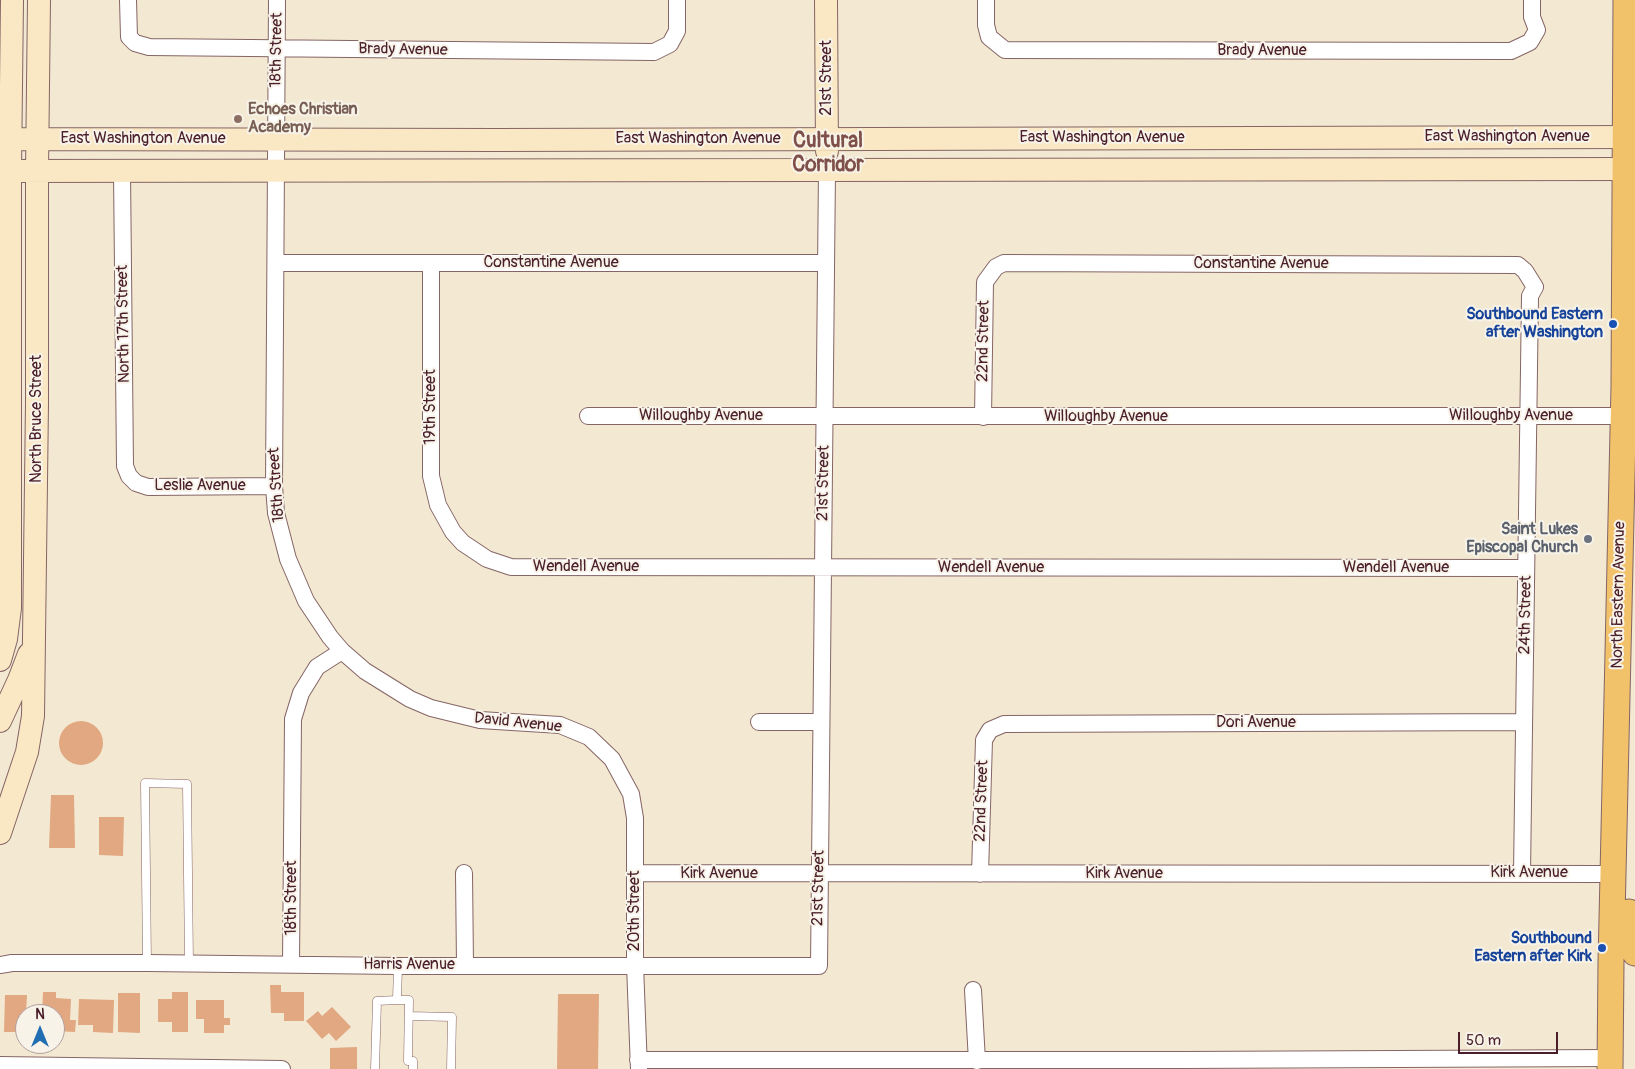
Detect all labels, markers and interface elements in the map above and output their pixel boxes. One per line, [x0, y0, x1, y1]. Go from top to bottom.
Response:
street label: 18th Street [267, 12, 287, 88]
street label: Brady Avenue [358, 40, 448, 60]
street label: 21st Street [817, 40, 837, 116]
street label: Brady Avenue [1217, 41, 1307, 61]
place label: Echoes Christian Academy [248, 100, 357, 138]
marker: Echoes Christian Academy [232, 113, 244, 125]
street label: East Washington Avenue [1424, 127, 1590, 147]
street label: East Washington Avenue [1019, 128, 1185, 148]
street label: East Washington Avenue [60, 129, 226, 149]
street label: East Washington Avenue [615, 129, 781, 149]
district label: Cultural Corridor [792, 129, 864, 179]
street label: Constantine Avenue [483, 253, 619, 273]
street label: Constantine Avenue [1193, 254, 1329, 274]
street label: North 17th Street [113, 265, 135, 383]
street label: 22nd Street [974, 300, 994, 382]
place label: Southbound Eastern after Washington [1466, 305, 1603, 343]
marker: Southbound Eastern after Washington [1607, 318, 1619, 330]
street label: North Bruce Street [27, 355, 47, 483]
street label: 19th Street [421, 369, 441, 445]
street label: Willoughby Avenue [639, 406, 763, 426]
street label: Willoughby Avenue [1449, 406, 1573, 426]
street label: Willoughby Avenue [1044, 407, 1168, 427]
street label: 21st Street [814, 445, 834, 521]
street label: 18th Street [265, 447, 289, 523]
street label: Leslie Avenue [154, 476, 246, 496]
place label: Saint Lukes Episcopal Church [1466, 520, 1578, 558]
street label: North Eastern Avenue [1608, 521, 1630, 669]
marker: Saint Lukes Episcopal Church [1582, 533, 1594, 545]
street label: Wendell Avenue [533, 557, 639, 577]
street label: Wendell Avenue [938, 558, 1044, 578]
street label: Wendell Avenue [1343, 558, 1449, 578]
street label: 24th Street [1516, 575, 1536, 655]
street label: David Avenue [473, 709, 563, 737]
street label: Dori Avenue [1216, 713, 1296, 733]
street label: 22nd Street [971, 760, 993, 842]
street label: 21st Street [809, 850, 829, 926]
street label: 18th Street [282, 860, 302, 936]
street label: Kirk Avenue [1490, 863, 1568, 883]
street label: Kirk Avenue [680, 864, 758, 884]
street label: Kirk Avenue [1085, 864, 1163, 884]
street label: 20th Street [625, 871, 645, 951]
place label: Southbound Eastern after Kirk [1474, 929, 1592, 967]
marker: Southbound Eastern after Kirk [1596, 942, 1608, 954]
street label: Harris Avenue [363, 955, 455, 975]
north arrow [15, 1004, 65, 1054]
text: N [35, 1006, 45, 1023]
scale bar [1460, 1022, 1560, 1054]
text: 50 m [1466, 1031, 1501, 1050]

